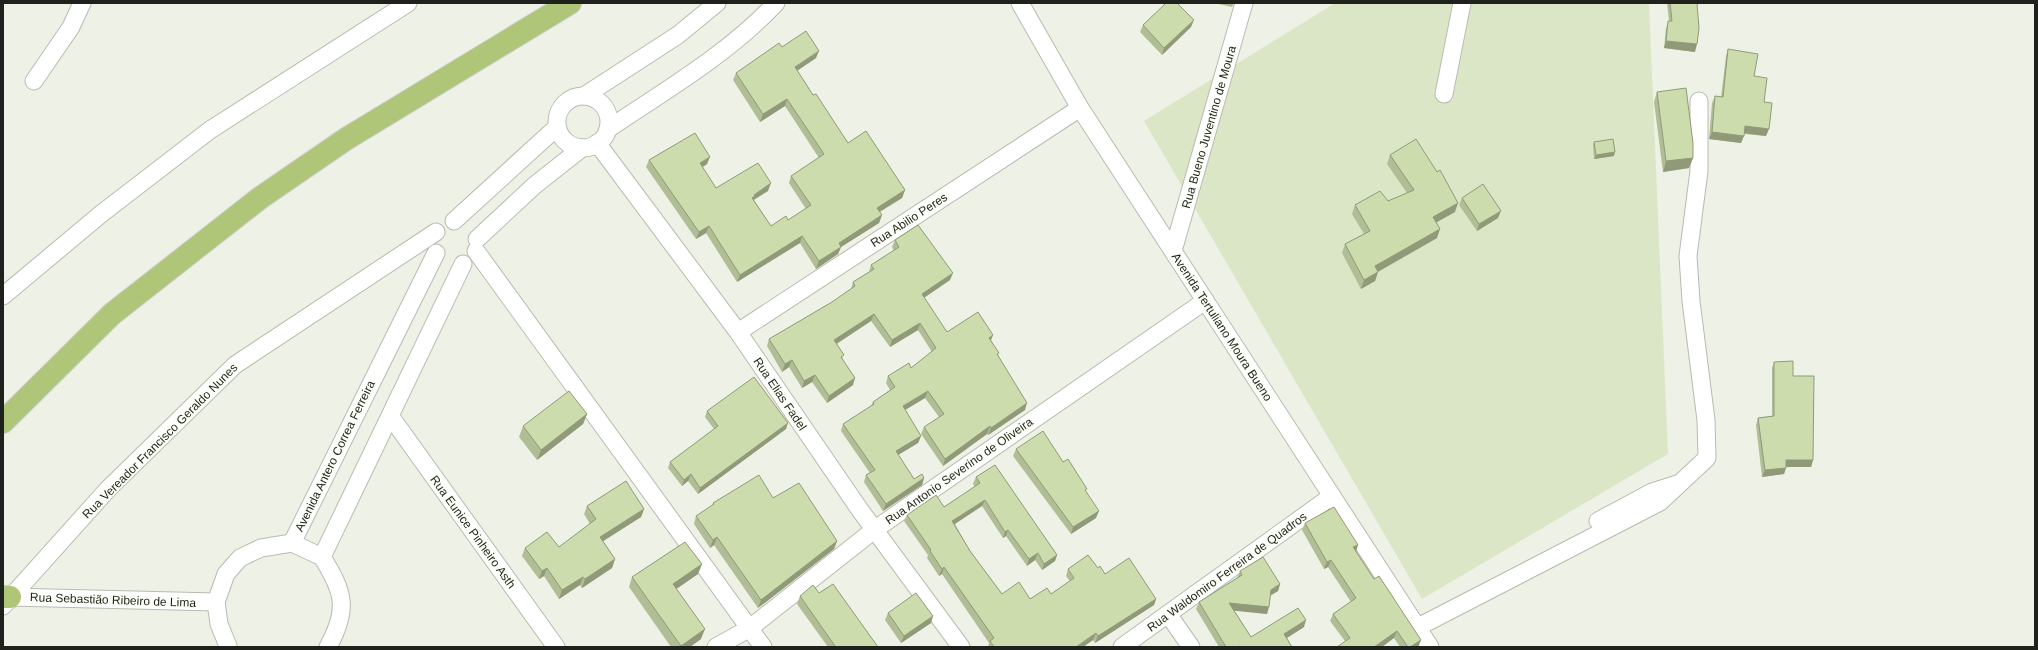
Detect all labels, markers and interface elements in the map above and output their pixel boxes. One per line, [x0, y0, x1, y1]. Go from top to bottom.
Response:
street label: Rua Bueno Juventino de Moura [1179, 44, 1239, 210]
street label: Rua Abilio Peres [868, 190, 950, 250]
street label: Avenida Tertuliano Moura Bueno [1169, 250, 1275, 404]
street label: Rua Elias Fadel [751, 355, 809, 433]
street label: Rua Vereador Francisco Geraldo Nunes [80, 361, 240, 521]
street label: Avenida Antero Correa Ferreira [292, 378, 378, 534]
street label: Rua Antonio Severino de Oliveira [883, 414, 1036, 527]
street label: Rua Eunice Pinheiro Asth [427, 473, 519, 591]
street label: Rua Waldomiro Ferreira de Quadros [1145, 509, 1309, 635]
street label: Rua Sebastião Ribeiro de Lima [30, 590, 197, 610]

